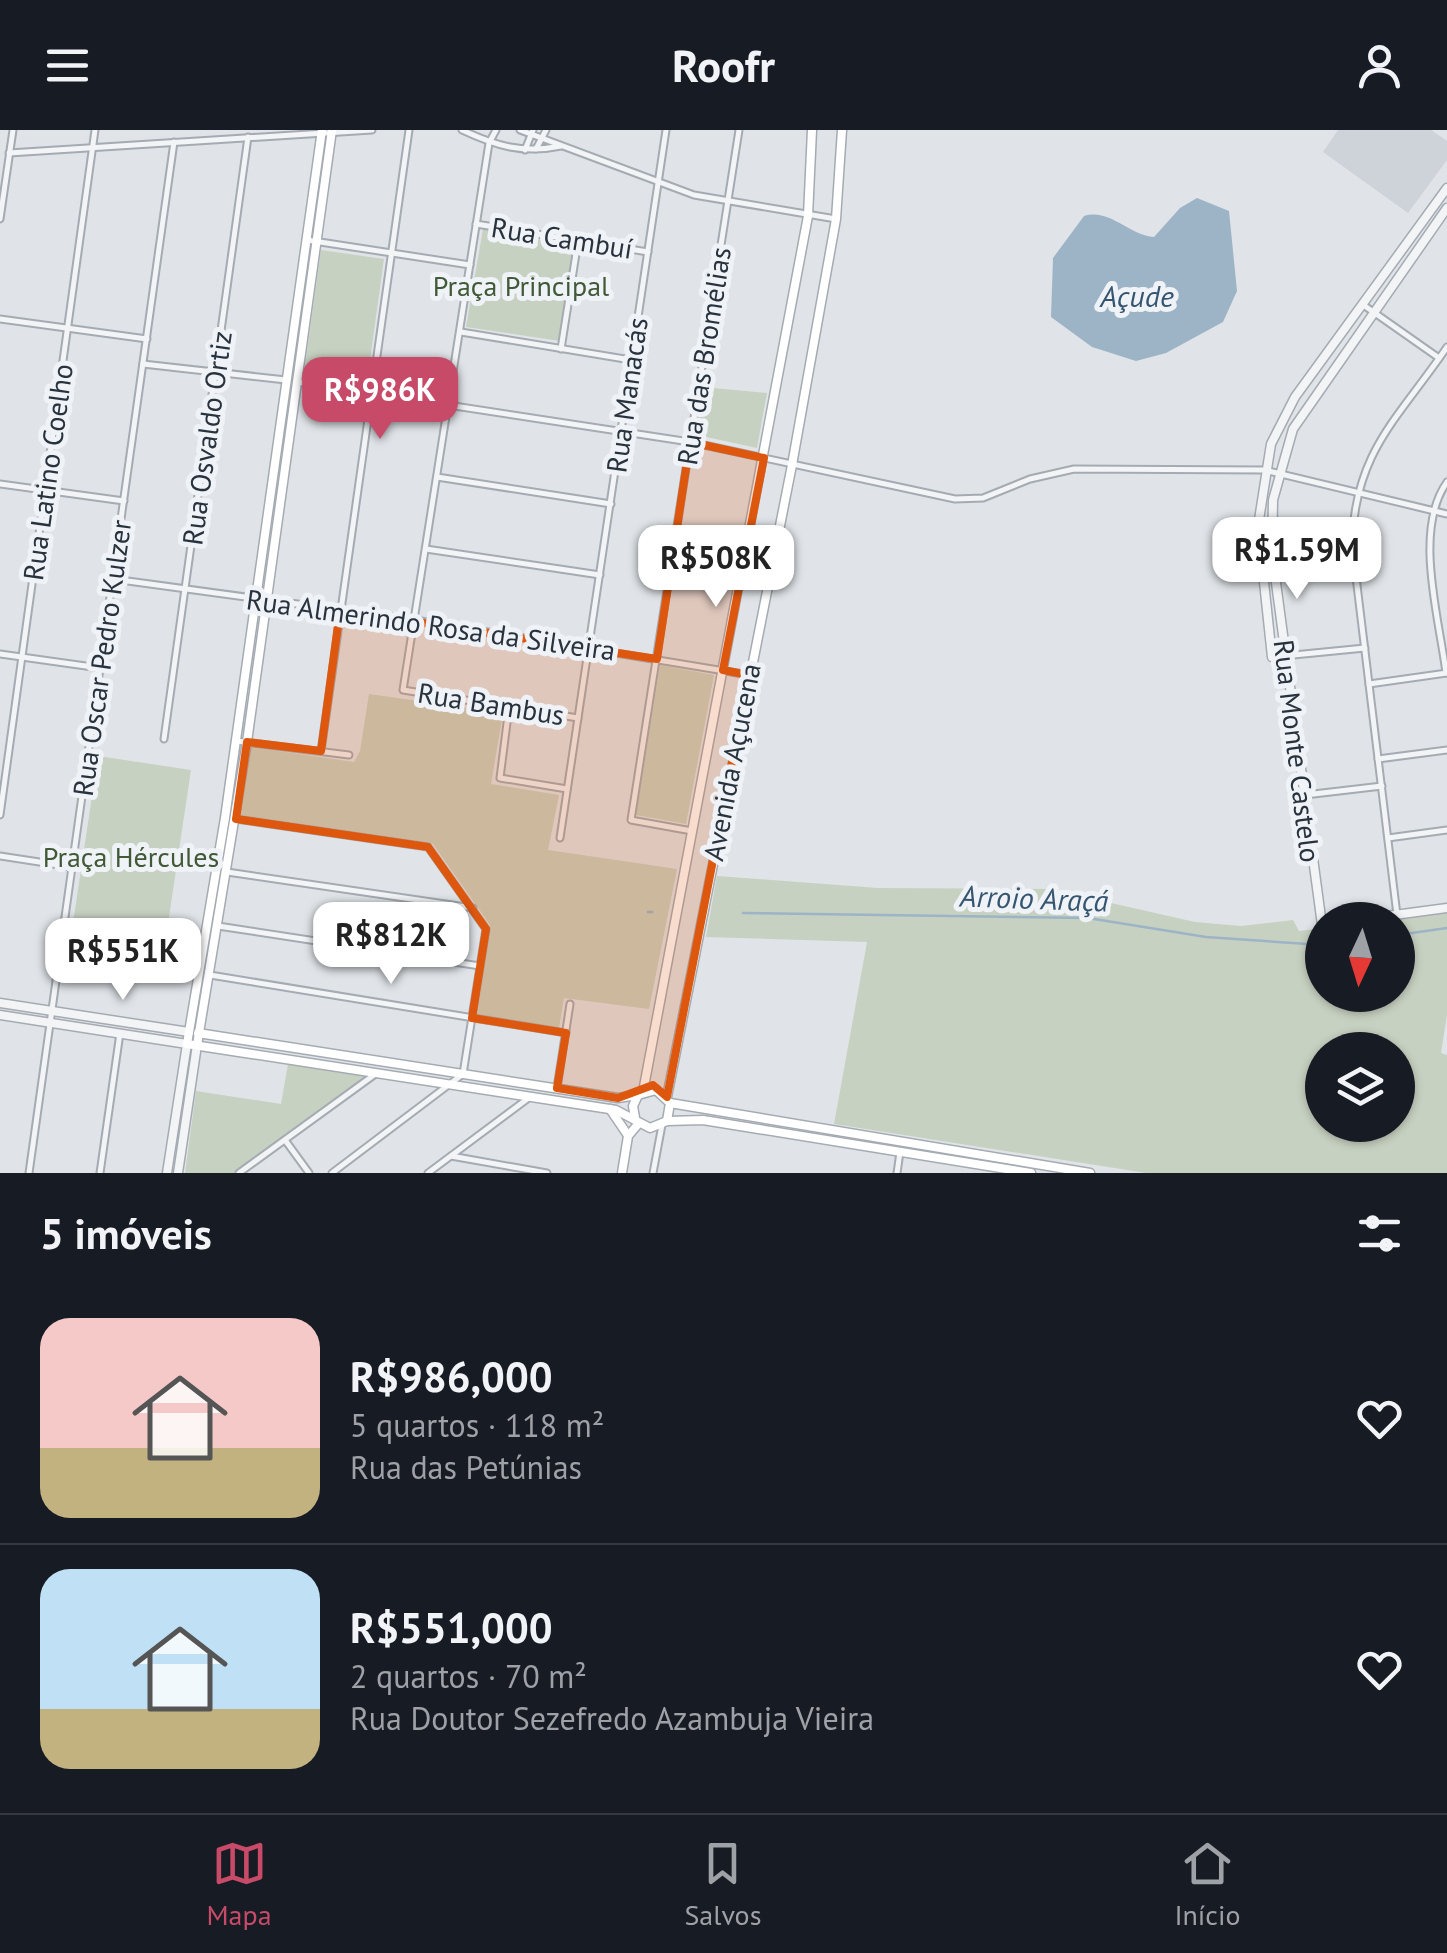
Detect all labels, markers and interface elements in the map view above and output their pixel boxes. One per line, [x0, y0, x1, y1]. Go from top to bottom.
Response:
text: Roofr [672, 36, 775, 94]
icon: menu [40, 38, 95, 93]
icon: person [1352, 38, 1407, 93]
street label: Rua Cambuí [489, 208, 635, 267]
street label: Rua das Bromélias [668, 244, 739, 468]
park label: Praça Principal [433, 267, 609, 304]
water label: Açude [1099, 276, 1174, 315]
street label: Rua Manacás [597, 315, 656, 475]
street label: Rua Osvaldo Ortiz [173, 328, 240, 547]
pin: R$986K [299, 357, 461, 442]
street label: Rua Latino Coelho [14, 361, 81, 583]
text: R$986K [324, 368, 436, 410]
street label: Rua Oscar Pedro Kulzer [64, 517, 139, 798]
pin: R$1.59M [1205, 517, 1389, 602]
pin: R$508K [635, 525, 797, 610]
text: R$1.59M [1234, 528, 1360, 570]
text: R$508K [660, 536, 772, 578]
street label: Rua Almerindo Rosa da Silveira [244, 580, 618, 669]
street label: Rua Monte Castelo [1265, 638, 1330, 864]
street label: Avenida Açucena [694, 660, 769, 864]
street label: Rua Bambus [415, 674, 567, 733]
park label: Praça Hércules [43, 838, 219, 875]
water label: Arroio Araçá [958, 875, 1109, 920]
pin: R$812K [310, 902, 472, 987]
north arrow [1305, 902, 1415, 1012]
map controls [1305, 902, 1415, 1142]
text: R$812K [335, 913, 447, 955]
pin: R$551K [42, 918, 204, 1003]
text: R$551K [67, 929, 179, 971]
button: layers [1305, 1032, 1415, 1142]
text: 5 imóveis [40, 1206, 212, 1261]
icon: filters [1352, 1206, 1407, 1261]
text: R$986,000 [350, 1349, 553, 1404]
icon: home [120, 1358, 240, 1478]
icon: heart [1352, 1391, 1407, 1446]
text: 5 quartos · 118 m² [350, 1404, 604, 1446]
text: Rua das Petúnias [350, 1446, 582, 1488]
text: R$551,000 [350, 1600, 553, 1655]
icon: home [120, 1609, 240, 1729]
icon: heart [1352, 1642, 1407, 1697]
text: 2 quartos · 70 m² [350, 1655, 587, 1697]
text: Rua Doutor Sezefredo Azambuja Vieira [350, 1697, 874, 1739]
tab: Mapa [206, 1836, 272, 1933]
tab: Salvos [685, 1836, 761, 1933]
tab: Início [1174, 1836, 1240, 1933]

